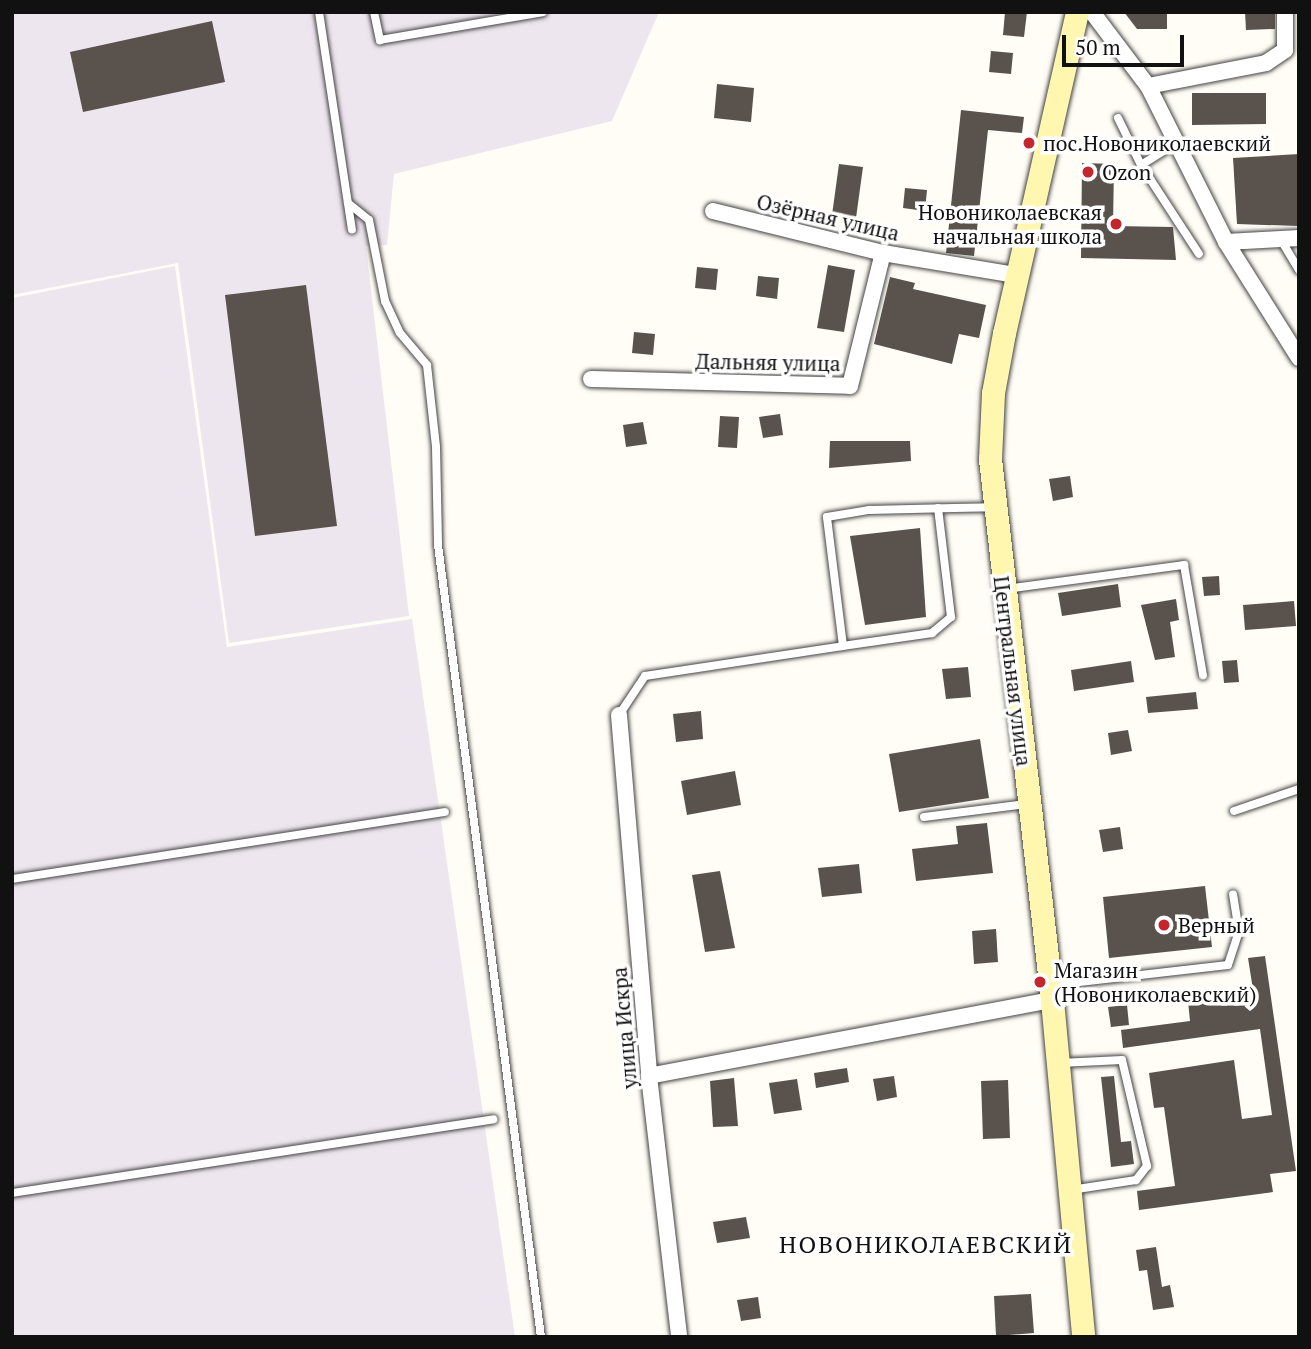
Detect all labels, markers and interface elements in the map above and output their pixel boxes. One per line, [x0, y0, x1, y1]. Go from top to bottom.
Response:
scale bar [1066, 21, 1188, 65]
text: 50 m [1075, 33, 1121, 61]
place label: пос.Новониколаевский [1043, 130, 1271, 156]
marker: пос.Новониколаевский [1021, 135, 1037, 151]
place label: Ozon [1102, 159, 1151, 185]
marker: Ozon [1080, 164, 1096, 180]
street label: Озёрная улица [754, 188, 902, 246]
place label: Новониколаевская начальная школа [918, 199, 1102, 249]
marker: Новониколаевская начальная школа [1108, 216, 1124, 232]
street label: Дальняя улица [695, 348, 841, 376]
street label: Центральная улица [989, 575, 1037, 767]
place label: Верный [1178, 912, 1255, 938]
marker: Верный [1156, 917, 1172, 933]
place label: Магазин (Новониколаевский) [1054, 957, 1256, 1007]
street label: улица Искра [606, 966, 642, 1090]
marker: Магазин (Новониколаевский) [1032, 974, 1048, 990]
district label: НОВОНИКОЛАЕВСКИЙ [781, 1231, 1071, 1259]

